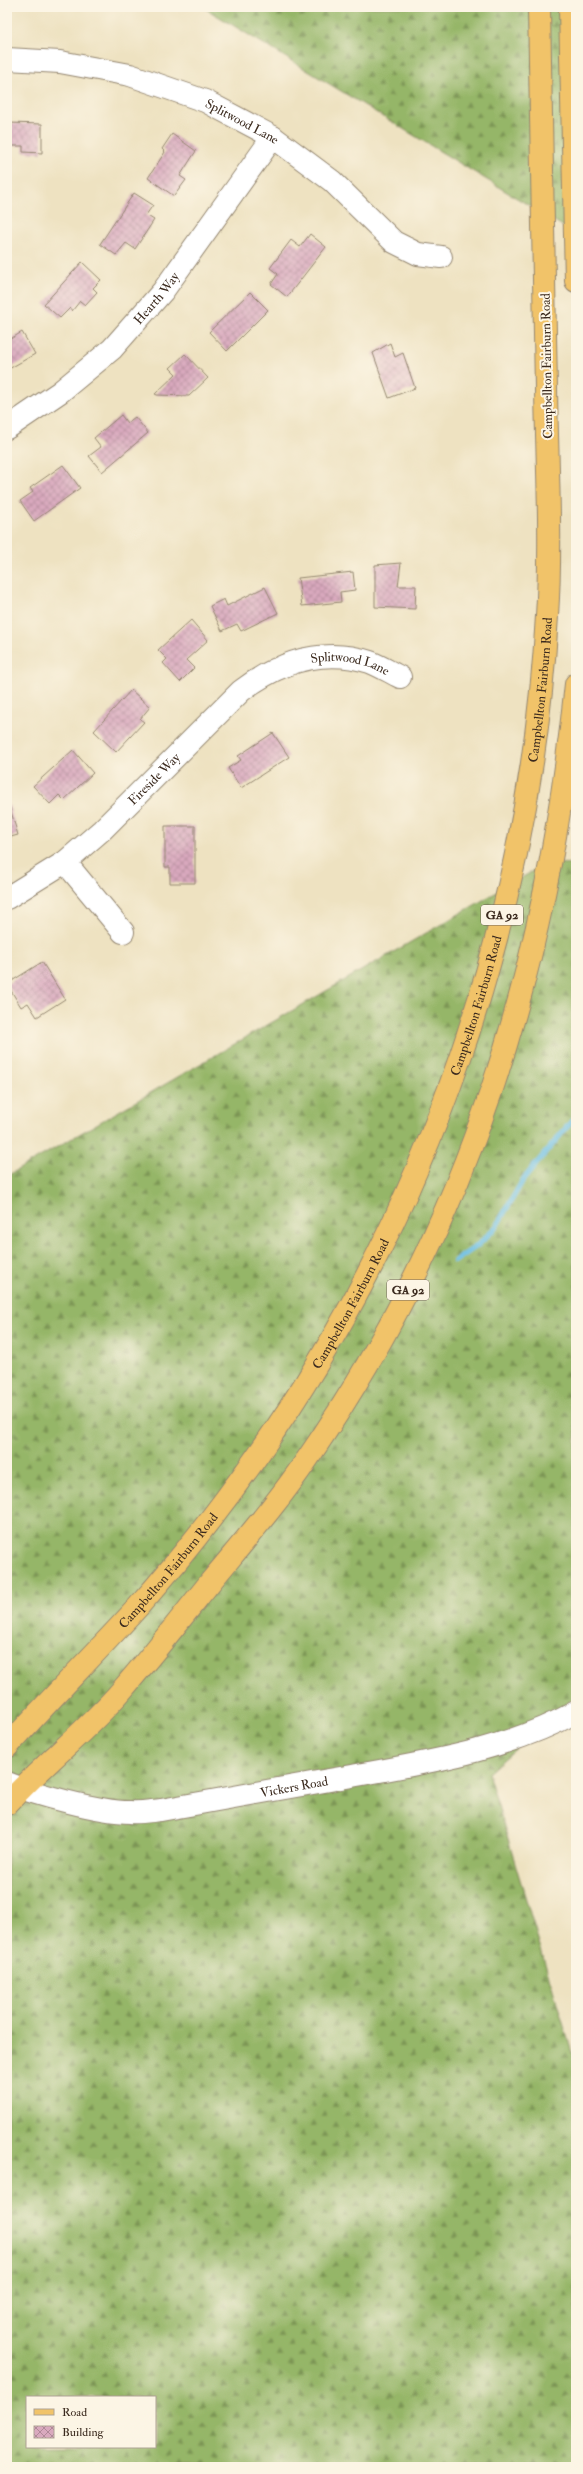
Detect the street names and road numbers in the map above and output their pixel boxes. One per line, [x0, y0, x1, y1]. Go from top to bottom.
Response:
street label: Splitwood Lane [202, 96, 282, 148]
street label: Hearth Way [130, 269, 184, 328]
street label: Campbellton Fairburn Road [538, 292, 557, 439]
street label: Campbellton Fairburn Road [525, 616, 556, 764]
street label: Splitwood Lane [309, 649, 393, 679]
street label: Fireside Way [125, 750, 185, 809]
road number: GA 92 [481, 905, 523, 925]
street label: Campbellton Fairburn Road [447, 933, 506, 1078]
street label: Campbellton Fairburn Road [309, 1236, 393, 1372]
road number: GA 92 [387, 1280, 429, 1300]
street label: Campbellton Fairburn Road [115, 1509, 222, 1632]
street label: Vickers Road [259, 1773, 330, 1801]

